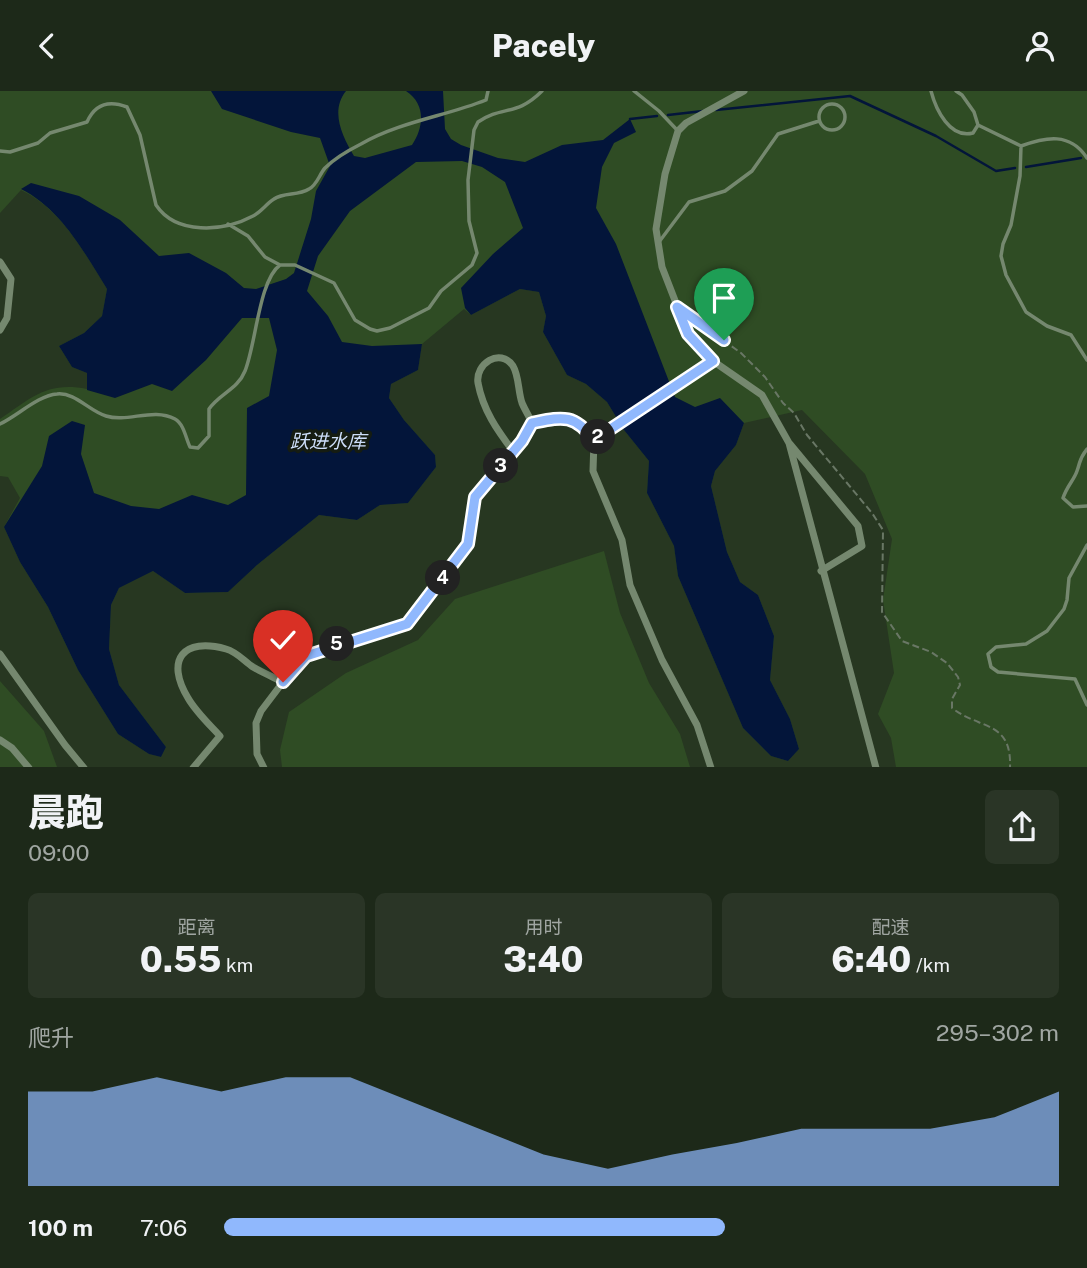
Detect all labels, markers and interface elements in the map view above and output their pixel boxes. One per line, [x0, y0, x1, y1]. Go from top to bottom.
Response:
icon: back [28, 27, 66, 65]
text: Pacely [492, 27, 595, 64]
icon: person [1021, 27, 1059, 65]
pin [694, 268, 754, 340]
icon: arrive [705, 279, 743, 317]
pin: 2 [580, 419, 616, 455]
text: 2 [591, 425, 604, 447]
water label: 跃进水库 [290, 430, 369, 452]
pin: 3 [484, 449, 518, 483]
text: 3 [494, 454, 507, 476]
pin: 4 [426, 561, 460, 595]
text: 4 [436, 566, 449, 588]
pin [253, 610, 313, 682]
icon: check [264, 621, 302, 659]
pin: 5 [320, 627, 354, 661]
text: 5 [330, 632, 343, 654]
text: 晨跑 [28, 790, 104, 835]
button: share [985, 790, 1059, 864]
text: 09:00 [28, 839, 89, 866]
text: 距离 [177, 916, 216, 938]
text: 用时 [524, 916, 563, 938]
text: 配速 [871, 916, 910, 938]
text: 0.55 [140, 939, 221, 980]
text: 3:40 [503, 939, 584, 980]
text: 6:40 [831, 939, 911, 980]
text: km [221, 954, 253, 976]
text: /km [911, 954, 950, 976]
text: 295–302 m [936, 1019, 1059, 1046]
text: 爬升 [28, 1024, 74, 1051]
text: 100 m [28, 1214, 93, 1241]
text: 7:06 [140, 1214, 187, 1241]

